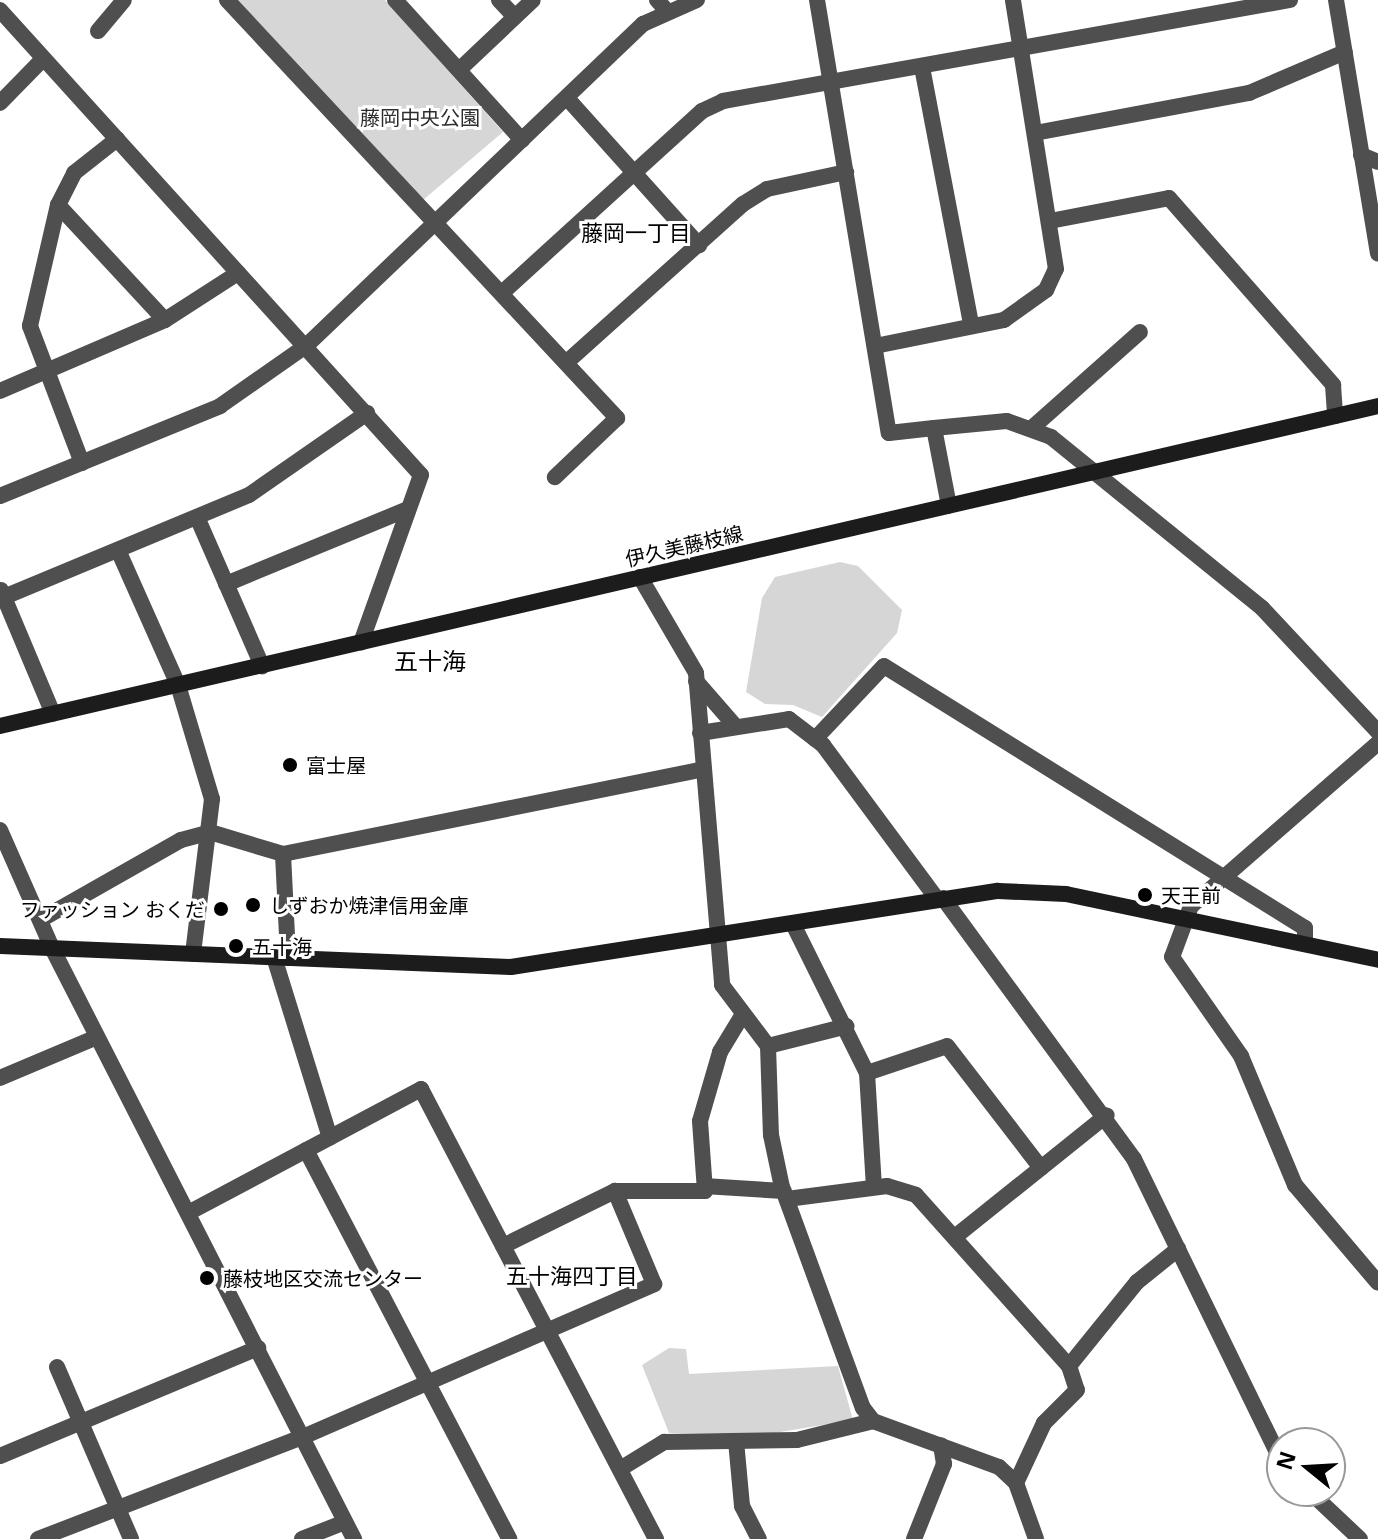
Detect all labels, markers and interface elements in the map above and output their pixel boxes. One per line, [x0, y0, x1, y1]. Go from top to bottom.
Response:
park label: 藤岡中央公園 [360, 105, 480, 129]
district label: 藤岡一丁目 [581, 220, 691, 246]
street label: 伊久美藤枝線 [623, 521, 745, 571]
district label: 五十海 [394, 647, 466, 675]
place label: 富士屋 [306, 753, 366, 777]
marker: 富士屋 [281, 756, 299, 774]
place label: 天王前 [1161, 883, 1221, 907]
marker: 天王前 [1136, 886, 1154, 904]
place label: しずおか焼津信用金庫 [269, 893, 469, 917]
marker: しずおか焼津信用金庫 [244, 896, 262, 914]
place label: ファッション おくだ [20, 897, 205, 921]
marker: ファッション おくだ [212, 900, 230, 918]
place label: 五十海 [252, 934, 312, 958]
marker: 五十海 [227, 937, 245, 955]
district label: 五十海四丁目 [506, 1263, 638, 1289]
place label: 藤枝地区交流センター [223, 1266, 423, 1290]
marker: 藤枝地区交流センター [198, 1269, 216, 1287]
north arrow [1266, 1427, 1346, 1507]
text: N [1268, 1447, 1302, 1473]

